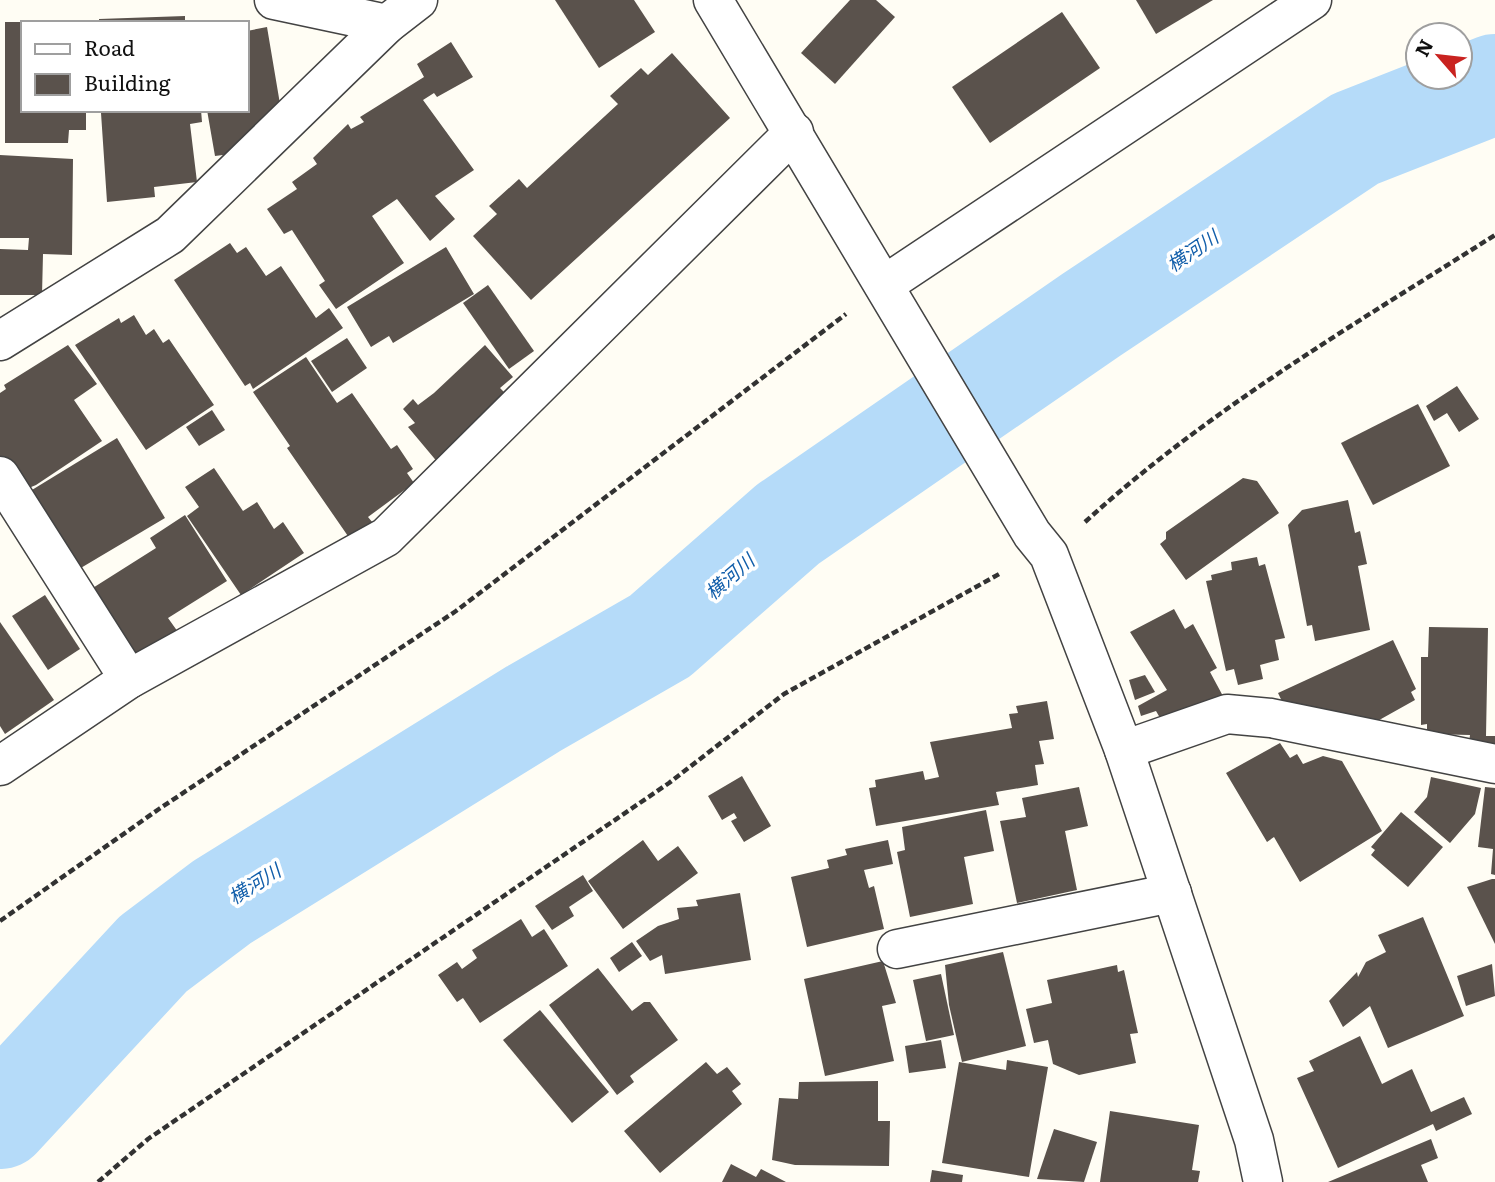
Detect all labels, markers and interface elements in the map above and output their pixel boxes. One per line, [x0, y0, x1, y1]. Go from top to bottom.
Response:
legend [21, 21, 248, 112]
north arrow [1404, 21, 1474, 91]
text: Road [84, 31, 135, 62]
text: N [1407, 34, 1439, 61]
text: Building [84, 66, 171, 97]
water label: 横河川 [1161, 221, 1225, 278]
water label: 横河川 [698, 545, 761, 605]
water label: 横河川 [222, 855, 287, 910]

